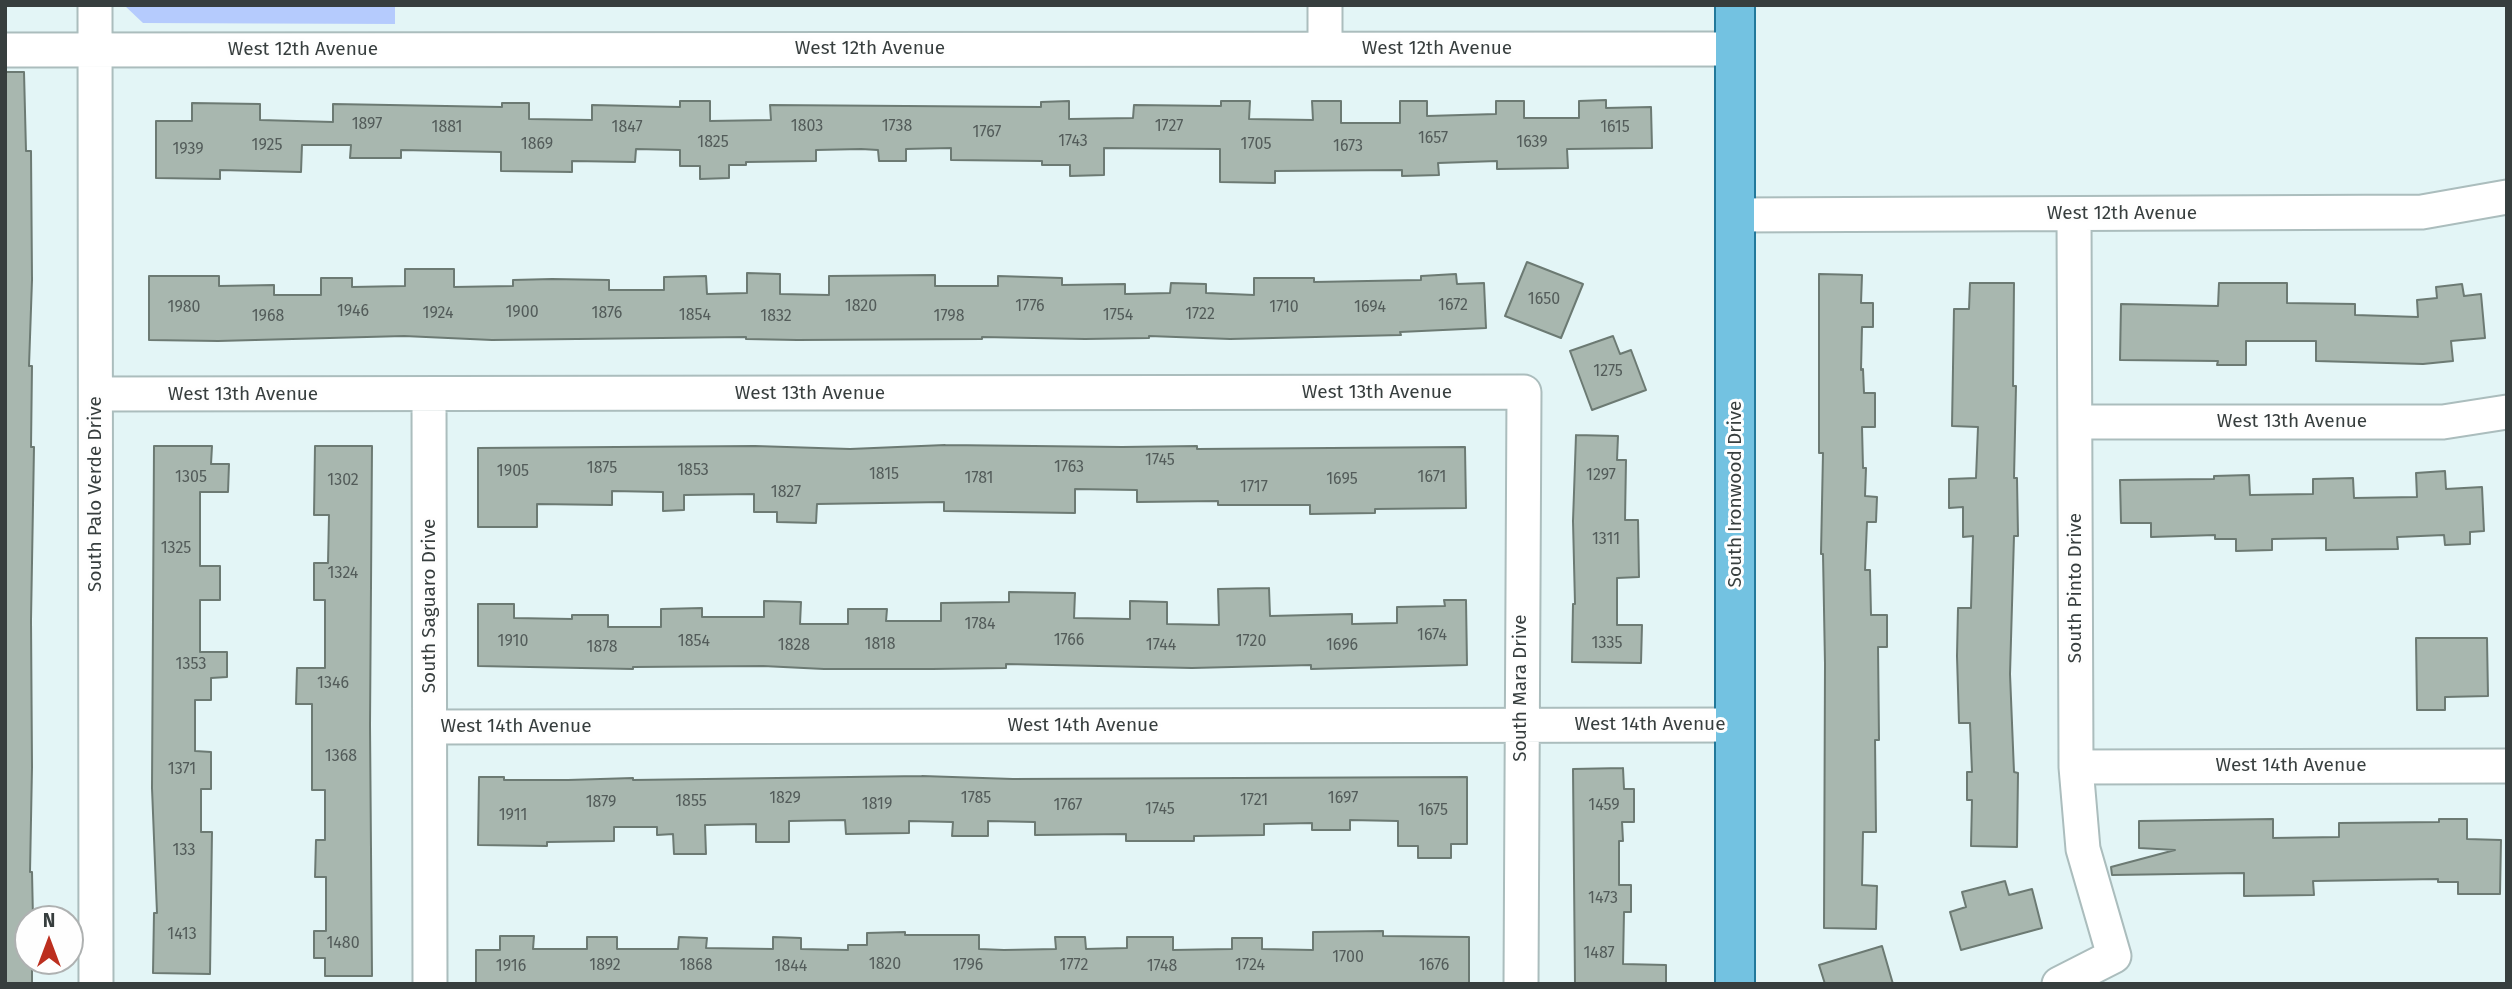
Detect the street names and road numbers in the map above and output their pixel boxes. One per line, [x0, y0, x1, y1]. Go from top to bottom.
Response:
street label: West 12th Avenue [795, 38, 945, 60]
street label: West 12th Avenue [1362, 38, 1512, 60]
street label: West 12th Avenue [228, 39, 378, 61]
street label: West 12th Avenue [2047, 203, 2197, 225]
street label: West 13th Avenue [1302, 382, 1452, 404]
street label: West 13th Avenue [735, 383, 885, 405]
street label: West 13th Avenue [168, 384, 318, 406]
street label: South Palo Verde Drive [85, 396, 107, 592]
street label: South Ironwood Drive [1725, 401, 1747, 587]
street label: West 13th Avenue [2217, 411, 2367, 433]
street label: South Pinto Drive [2065, 513, 2087, 663]
street label: South Saguaro Drive [419, 519, 441, 693]
street label: South Mara Drive [1510, 614, 1532, 762]
street label: West 14th Avenue [1574, 714, 1726, 736]
street label: West 14th Avenue [1007, 715, 1159, 737]
street label: West 14th Avenue [440, 716, 592, 738]
street label: West 14th Avenue [2215, 755, 2367, 777]

